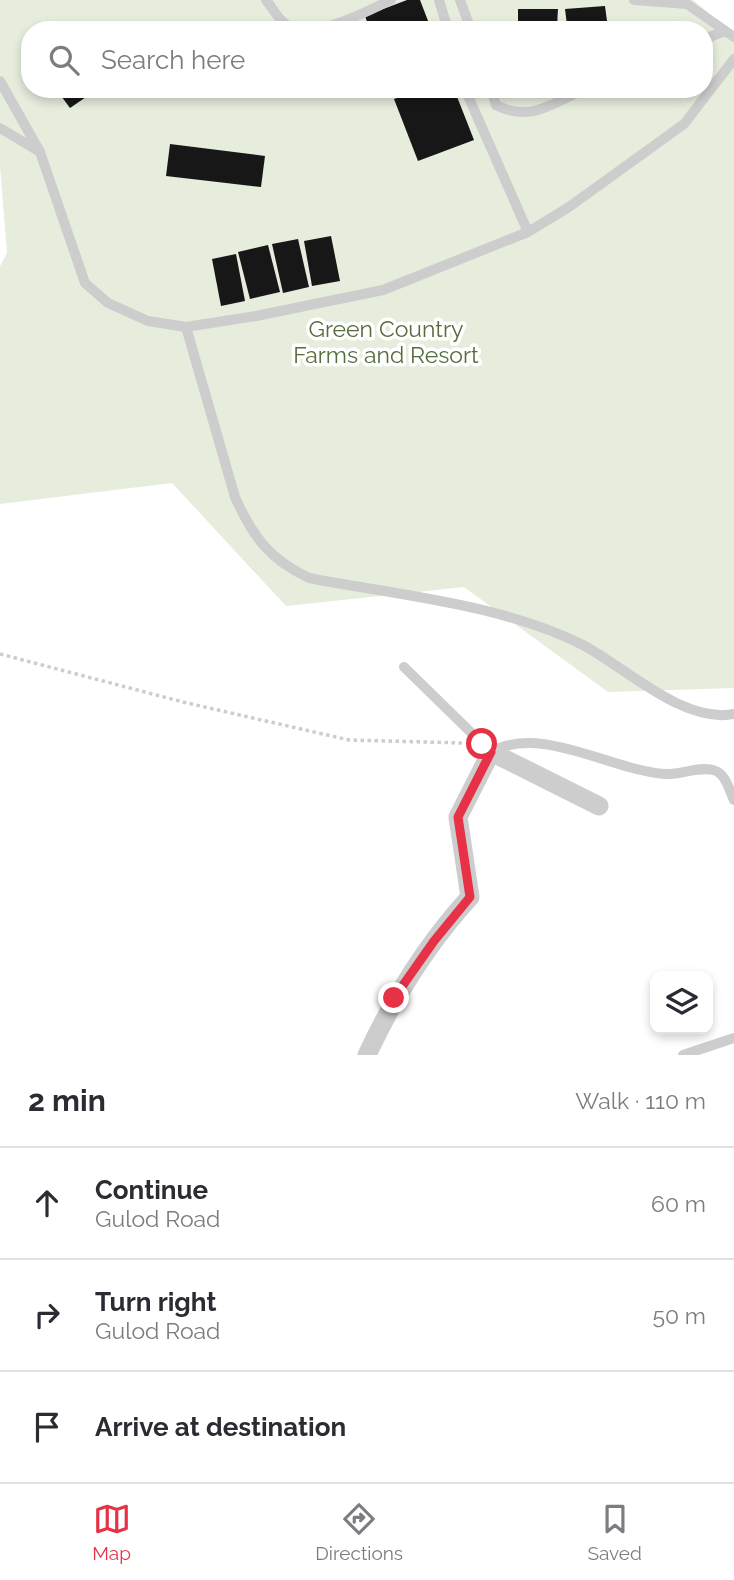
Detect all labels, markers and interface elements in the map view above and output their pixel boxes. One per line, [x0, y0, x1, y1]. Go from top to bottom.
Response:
search box [21, 21, 713, 98]
icon: search [45, 41, 83, 79]
text: Search here [101, 45, 245, 75]
park label: Green Country Farms and Resort [293, 315, 479, 368]
route start [466, 728, 497, 759]
map controls [650, 971, 713, 1034]
button: layers [650, 971, 713, 1034]
route end [378, 982, 409, 1013]
text: 2 min [28, 1083, 106, 1118]
text: Walk · 110 m [575, 1087, 706, 1114]
text: Continue [95, 1175, 208, 1205]
icon: ahead [28, 1184, 66, 1222]
text: 60 m [651, 1190, 706, 1217]
text: Gulod Road [95, 1205, 220, 1232]
text: Turn right [95, 1287, 216, 1317]
icon: right [28, 1296, 66, 1334]
text: 50 m [652, 1302, 706, 1329]
text: Gulod Road [95, 1317, 220, 1344]
icon: arrive [28, 1408, 66, 1446]
text: Arrive at destination [95, 1412, 346, 1442]
tab: Map [92, 1500, 131, 1564]
tab: Directions [315, 1500, 403, 1564]
tab: Saved [587, 1500, 642, 1564]

